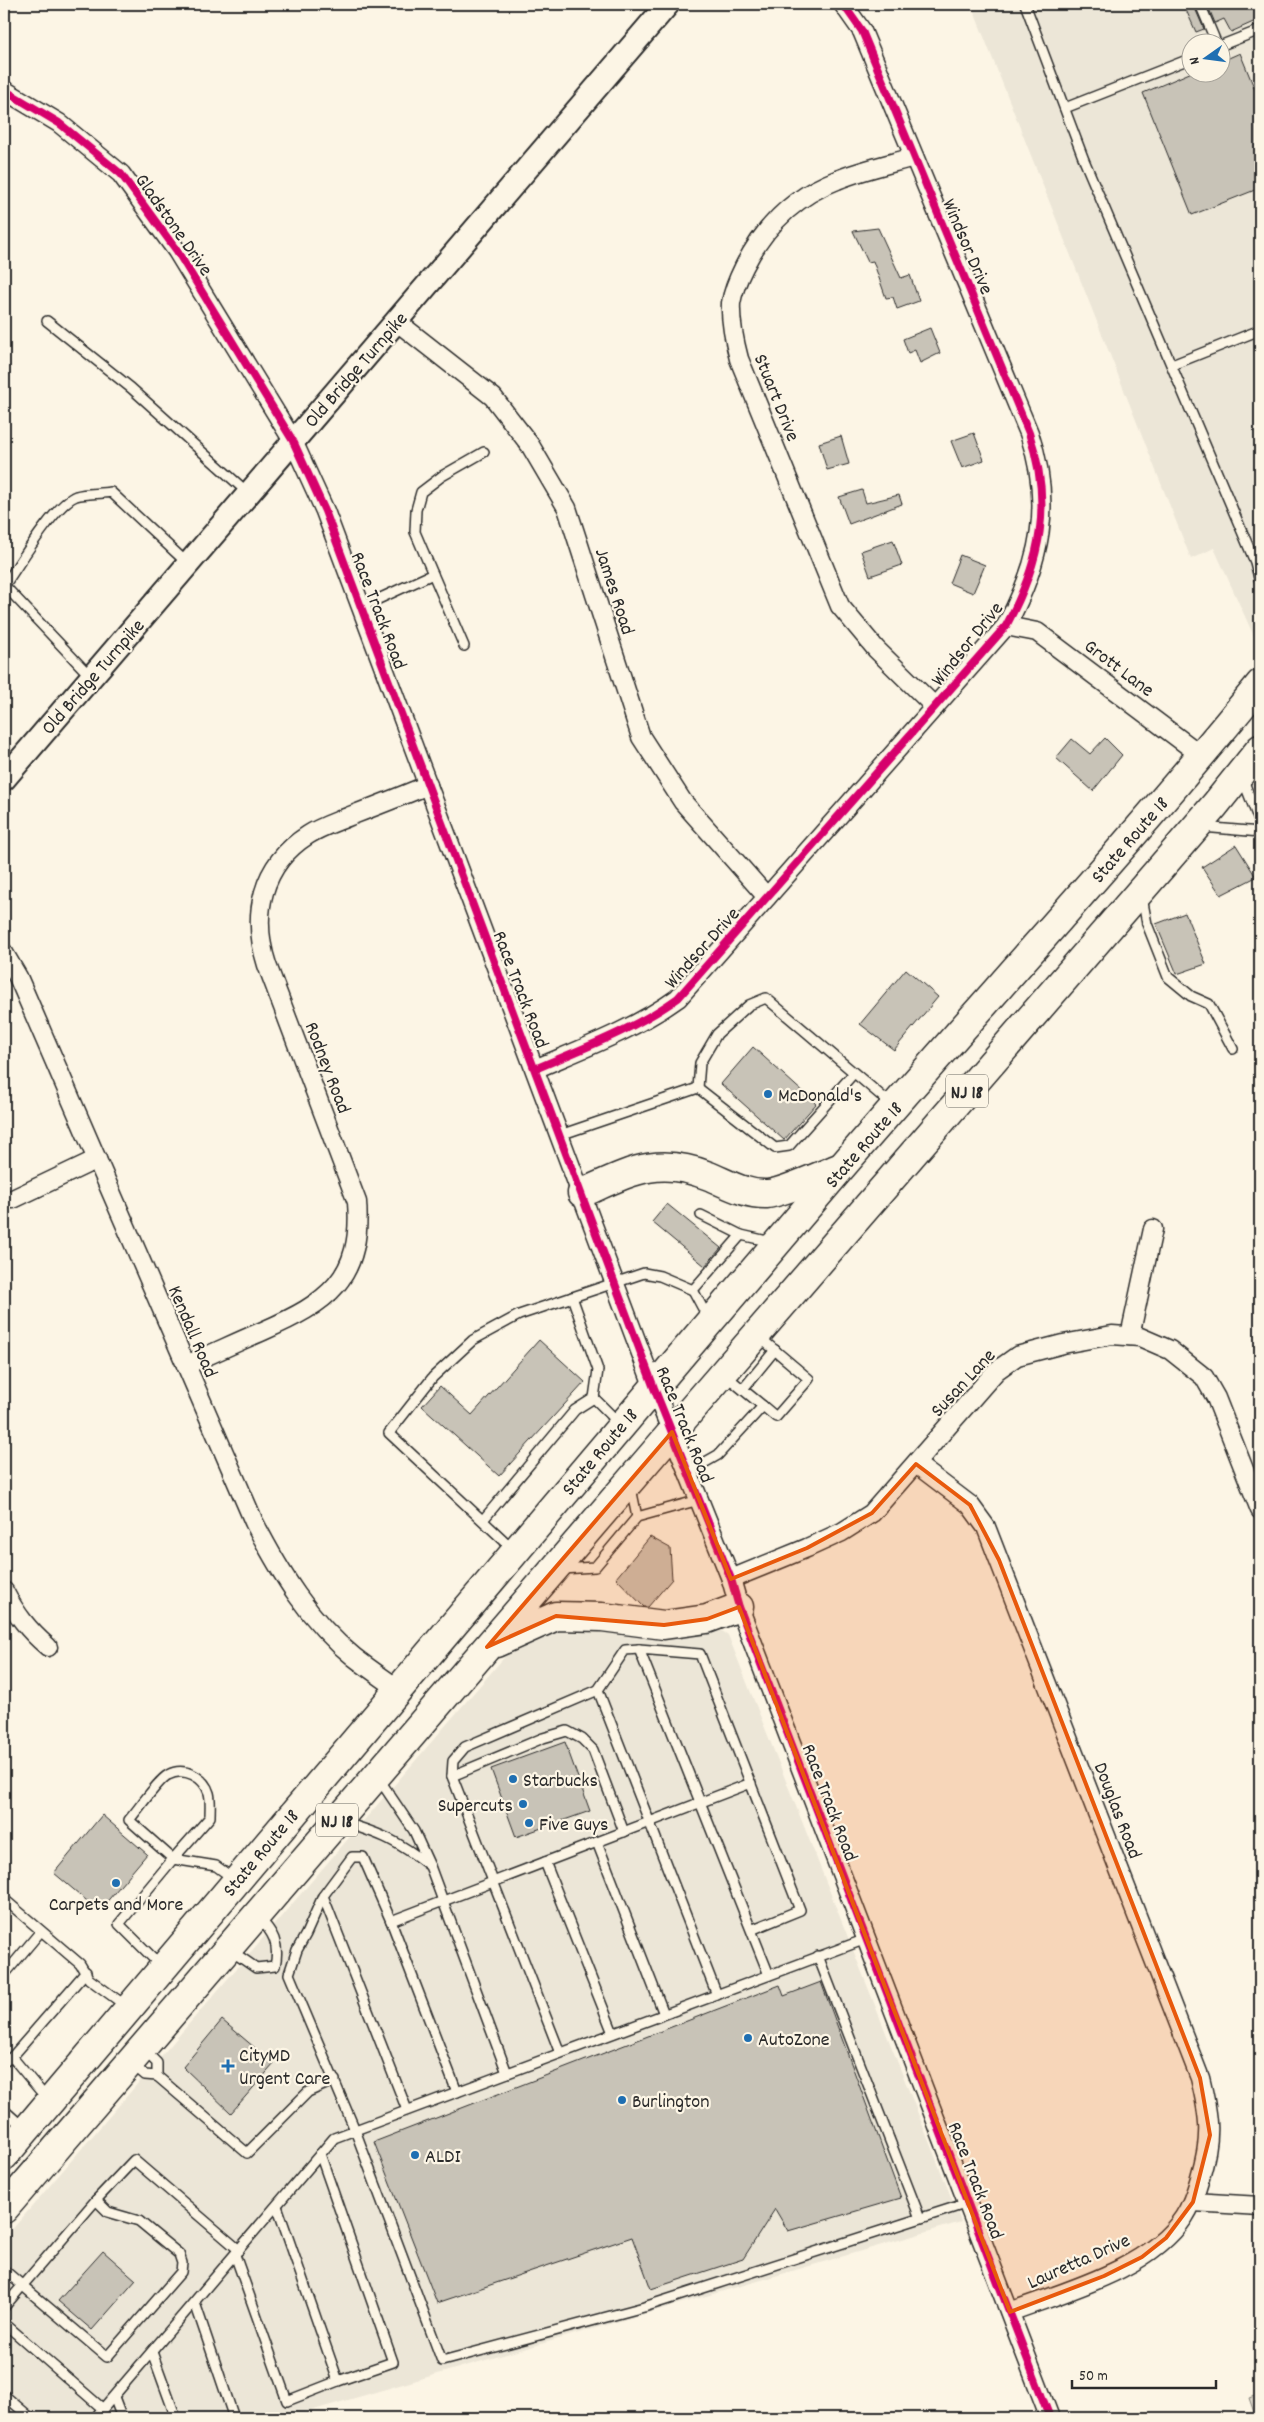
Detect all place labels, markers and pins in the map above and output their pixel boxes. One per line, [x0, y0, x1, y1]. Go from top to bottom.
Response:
place label: McDonald's [778, 1083, 862, 1111]
marker: McDonald's [762, 1088, 774, 1100]
place label: Starbucks [523, 1768, 598, 1796]
marker: Starbucks [507, 1773, 519, 1785]
place label: Supercuts [438, 1793, 513, 1821]
marker: Supercuts [517, 1798, 529, 1810]
place label: Five Guys [539, 1812, 609, 1840]
marker: Five Guys [523, 1817, 535, 1829]
marker: Carpets and More [110, 1877, 122, 1889]
place label: Carpets and More [49, 1892, 183, 1920]
place label: AutoZone [758, 2027, 830, 2055]
marker: AutoZone [742, 2032, 754, 2044]
place label: CityMD Urgent Care [239, 2043, 330, 2094]
marker: CityMD Urgent Care [221, 2059, 235, 2073]
place label: Burlington [632, 2089, 709, 2117]
marker: Burlington [616, 2094, 628, 2106]
place label: ALDI [425, 2144, 461, 2172]
marker: ALDI [409, 2149, 421, 2161]

